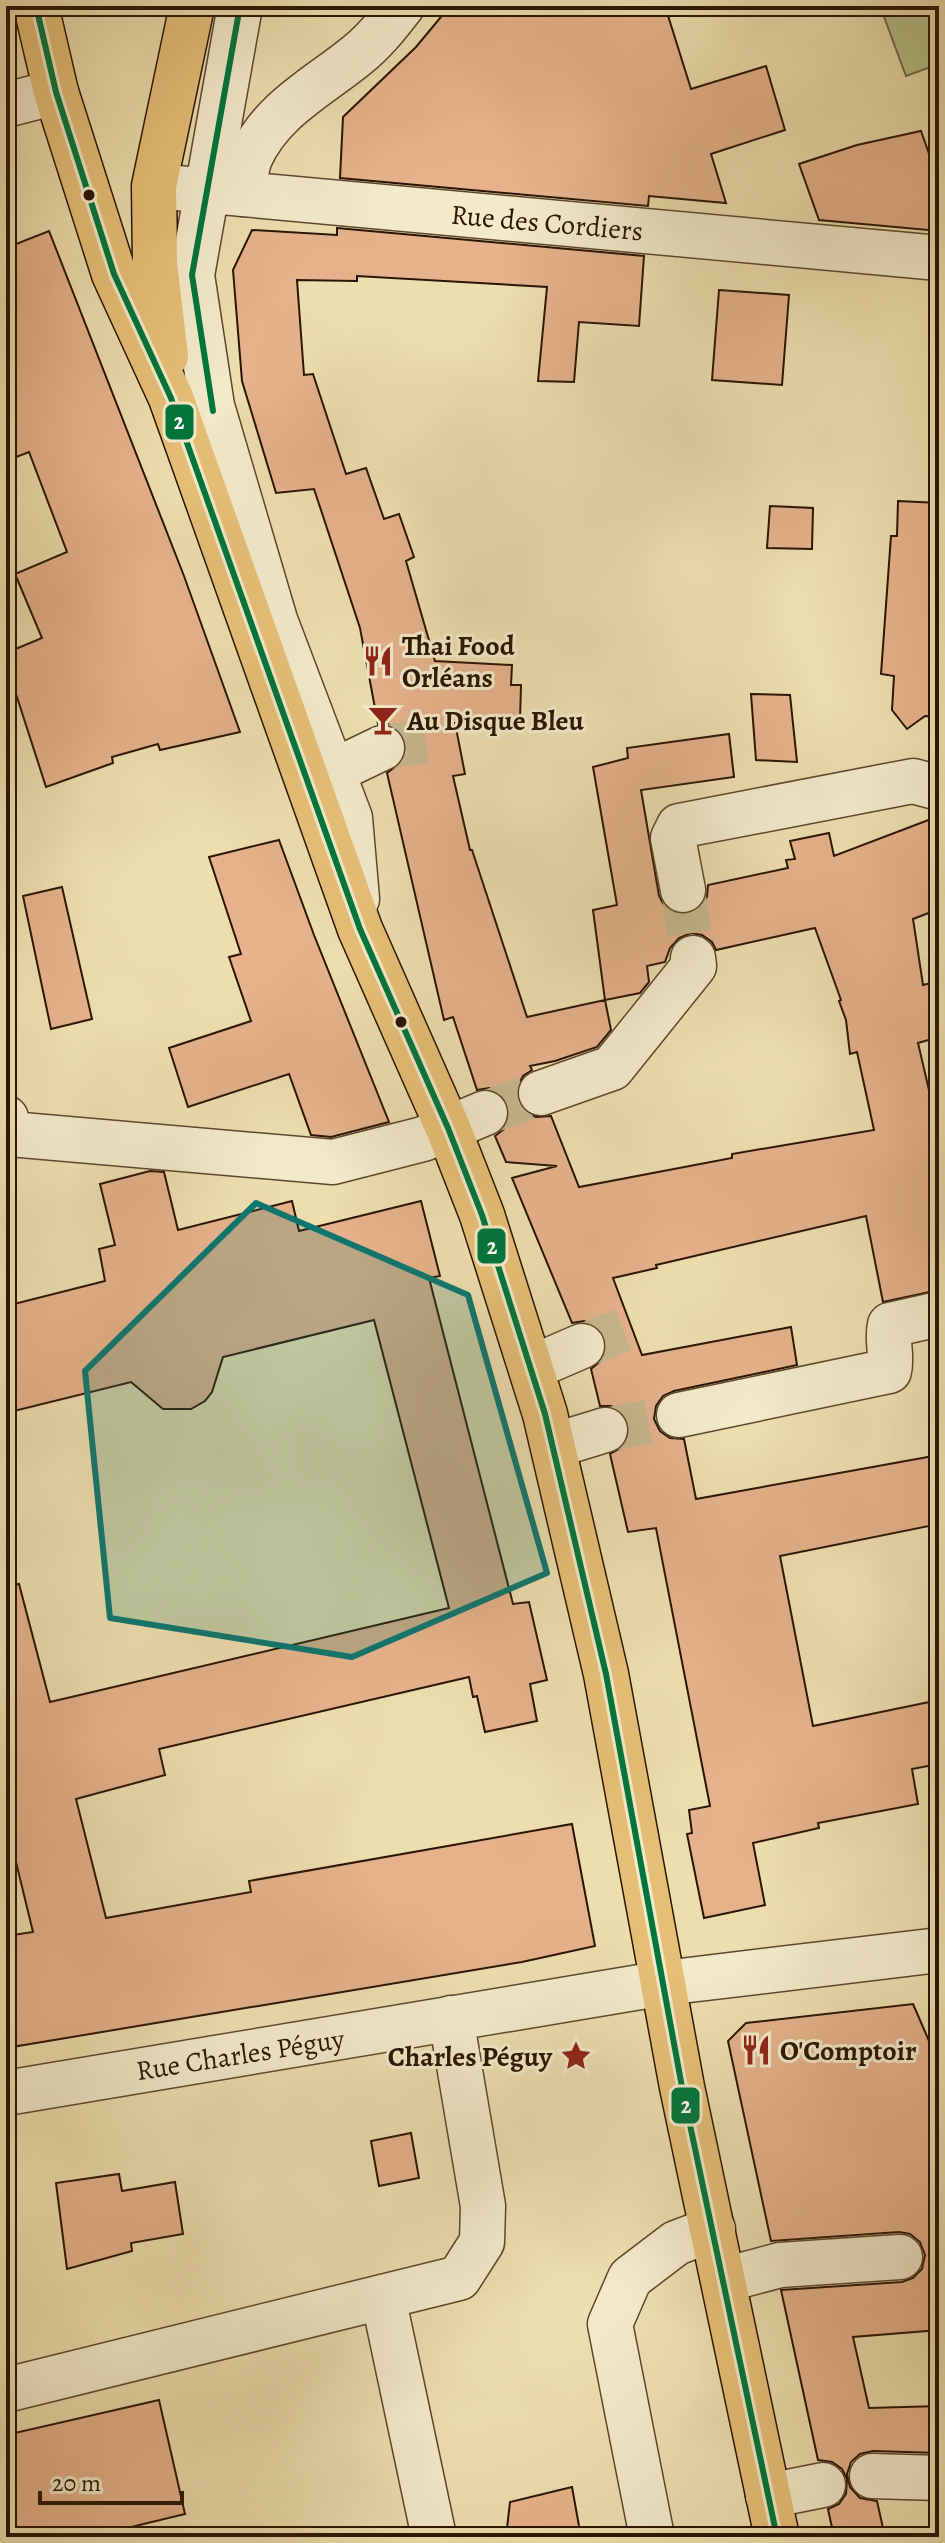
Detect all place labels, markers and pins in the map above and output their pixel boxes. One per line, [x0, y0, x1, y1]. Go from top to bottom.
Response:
unlabelled marker [81, 187, 97, 203]
place label: Thai Food Orléans [402, 627, 516, 697]
restaurant icon: Thai Food Orléans [361, 644, 395, 678]
place label: Au Disque Bleu [406, 702, 584, 740]
bar icon: Au Disque Bleu [366, 703, 400, 737]
unlabelled marker [393, 1014, 409, 1030]
place label: O'Comptoir [780, 2032, 917, 2070]
restaurant icon: O'Comptoir [739, 2033, 773, 2067]
place label: Charles Péguy [388, 2038, 553, 2076]
place icon: Charles Péguy [559, 2039, 593, 2073]

